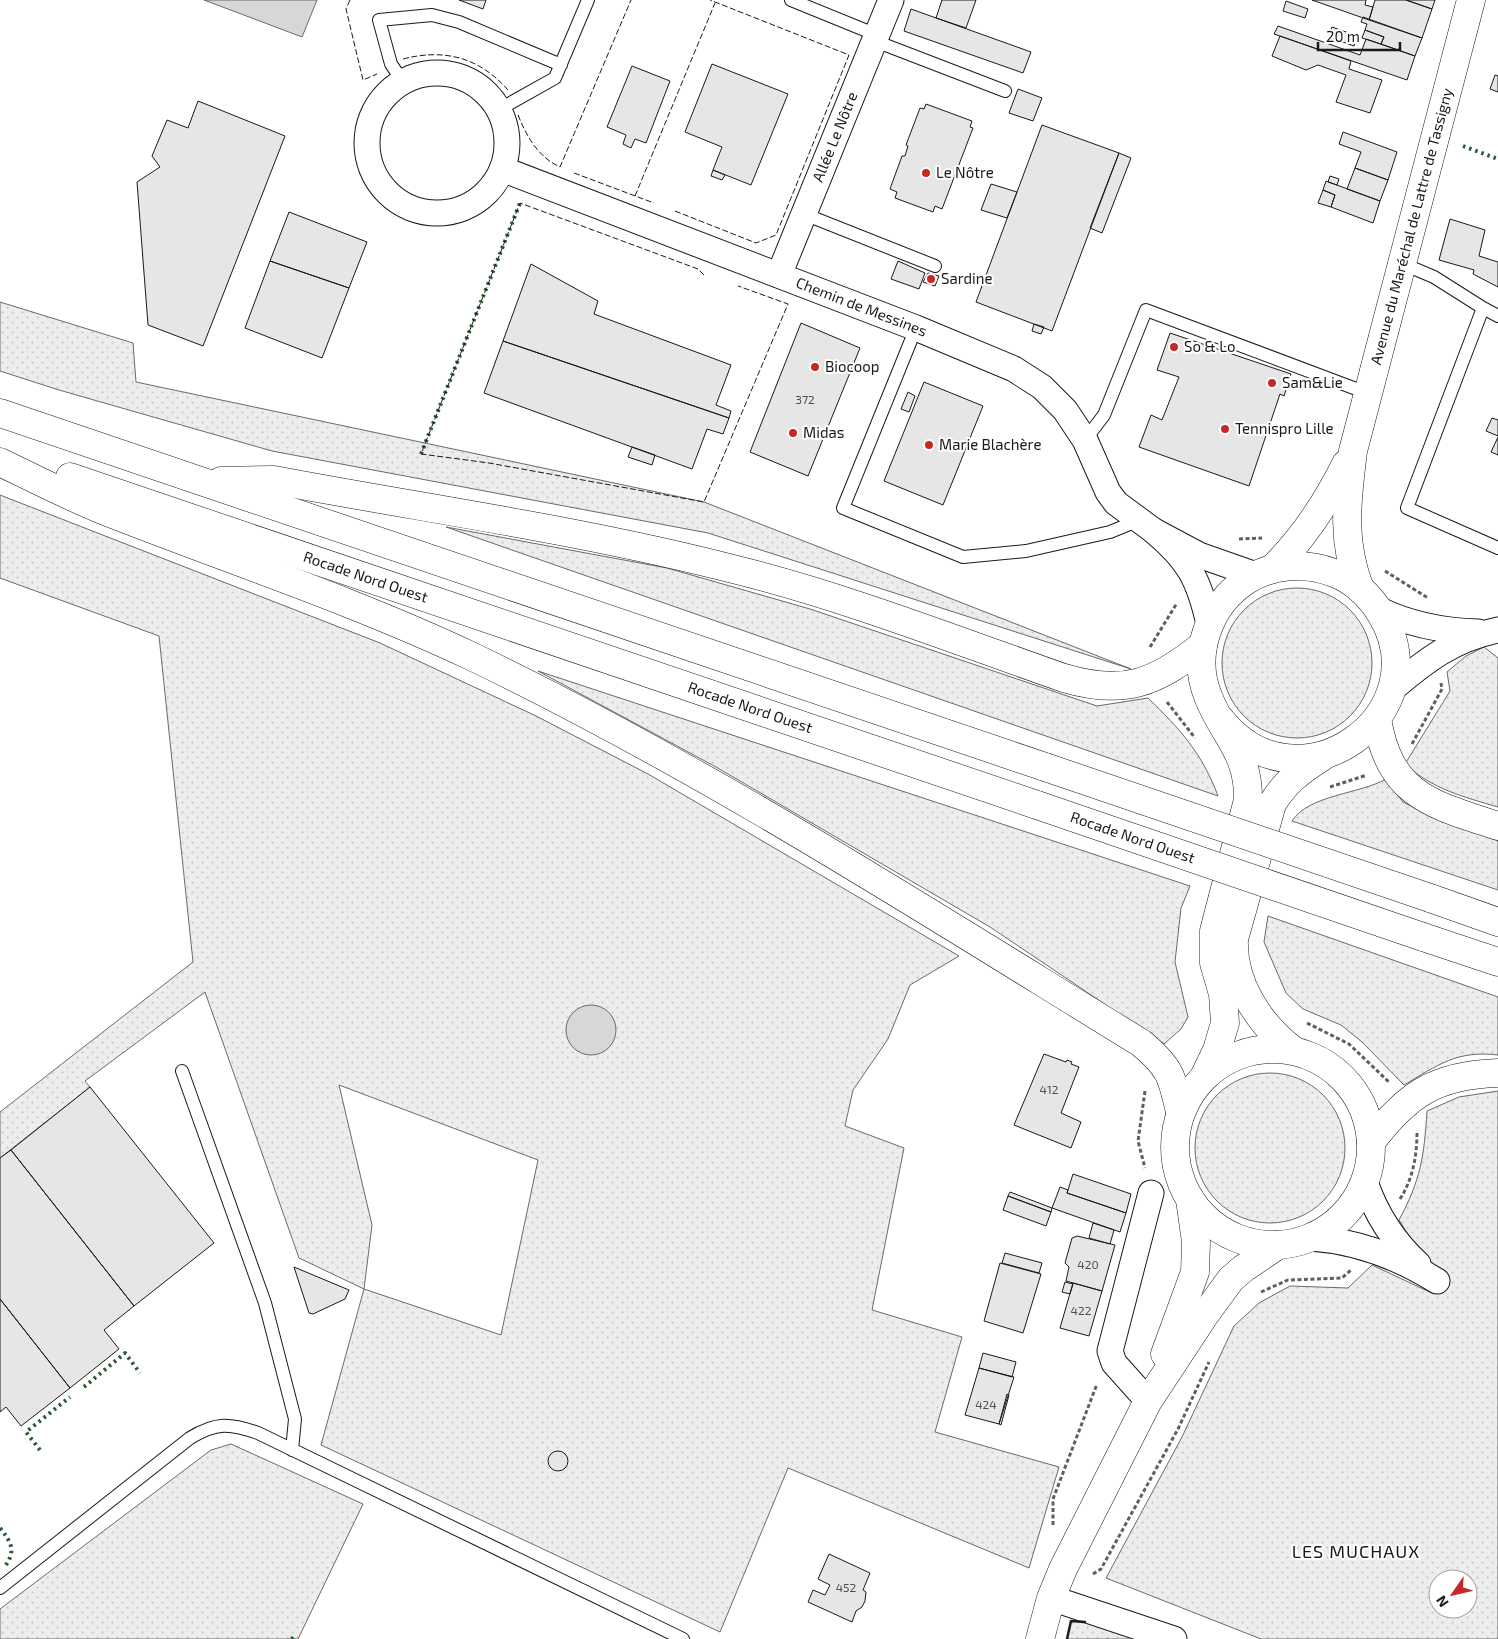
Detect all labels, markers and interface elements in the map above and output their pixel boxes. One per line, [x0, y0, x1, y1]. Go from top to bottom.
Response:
scale bar [1318, 20, 1400, 52]
text: 20 m [1326, 27, 1360, 45]
street label: Avenue du Maréchal de Lattre de Tassigny [1366, 86, 1456, 366]
street label: Allée Le Nôtre [808, 89, 861, 184]
place label: Le Nôtre [936, 163, 994, 181]
marker: Le Nôtre [920, 167, 932, 179]
place label: Sardine [941, 269, 993, 287]
street label: Chemin de Messines [794, 273, 930, 340]
marker: Sardine [925, 273, 937, 285]
place label: So & Lo [1184, 337, 1235, 355]
marker: So & Lo [1168, 341, 1180, 353]
place label: Biocoop [825, 357, 880, 375]
marker: Biocoop [809, 361, 821, 373]
place label: Sam&Lie [1282, 373, 1343, 391]
marker: Sam&Lie [1266, 377, 1278, 389]
house number: 372 [795, 392, 815, 406]
place label: Tennispro Lille [1235, 419, 1334, 437]
place label: Midas [803, 423, 844, 441]
marker: Tennispro Lille [1219, 423, 1231, 435]
marker: Midas [787, 427, 799, 439]
place label: Marie Blachère [939, 435, 1042, 453]
marker: Marie Blachère [923, 439, 935, 451]
street label: Rocade Nord Ouest [301, 547, 431, 606]
street label: Rocade Nord Ouest [686, 677, 815, 736]
street label: Rocade Nord Ouest [1068, 807, 1198, 866]
house number: 412 [1040, 1082, 1059, 1096]
house number: 420 [1077, 1257, 1099, 1271]
house number: 422 [1071, 1303, 1092, 1317]
house number: 424 [975, 1397, 997, 1411]
district label: LES MUCHAUX [1292, 1540, 1420, 1562]
north arrow [1428, 1569, 1478, 1619]
house number: 452 [836, 1580, 857, 1594]
text: N [1432, 1593, 1452, 1610]

